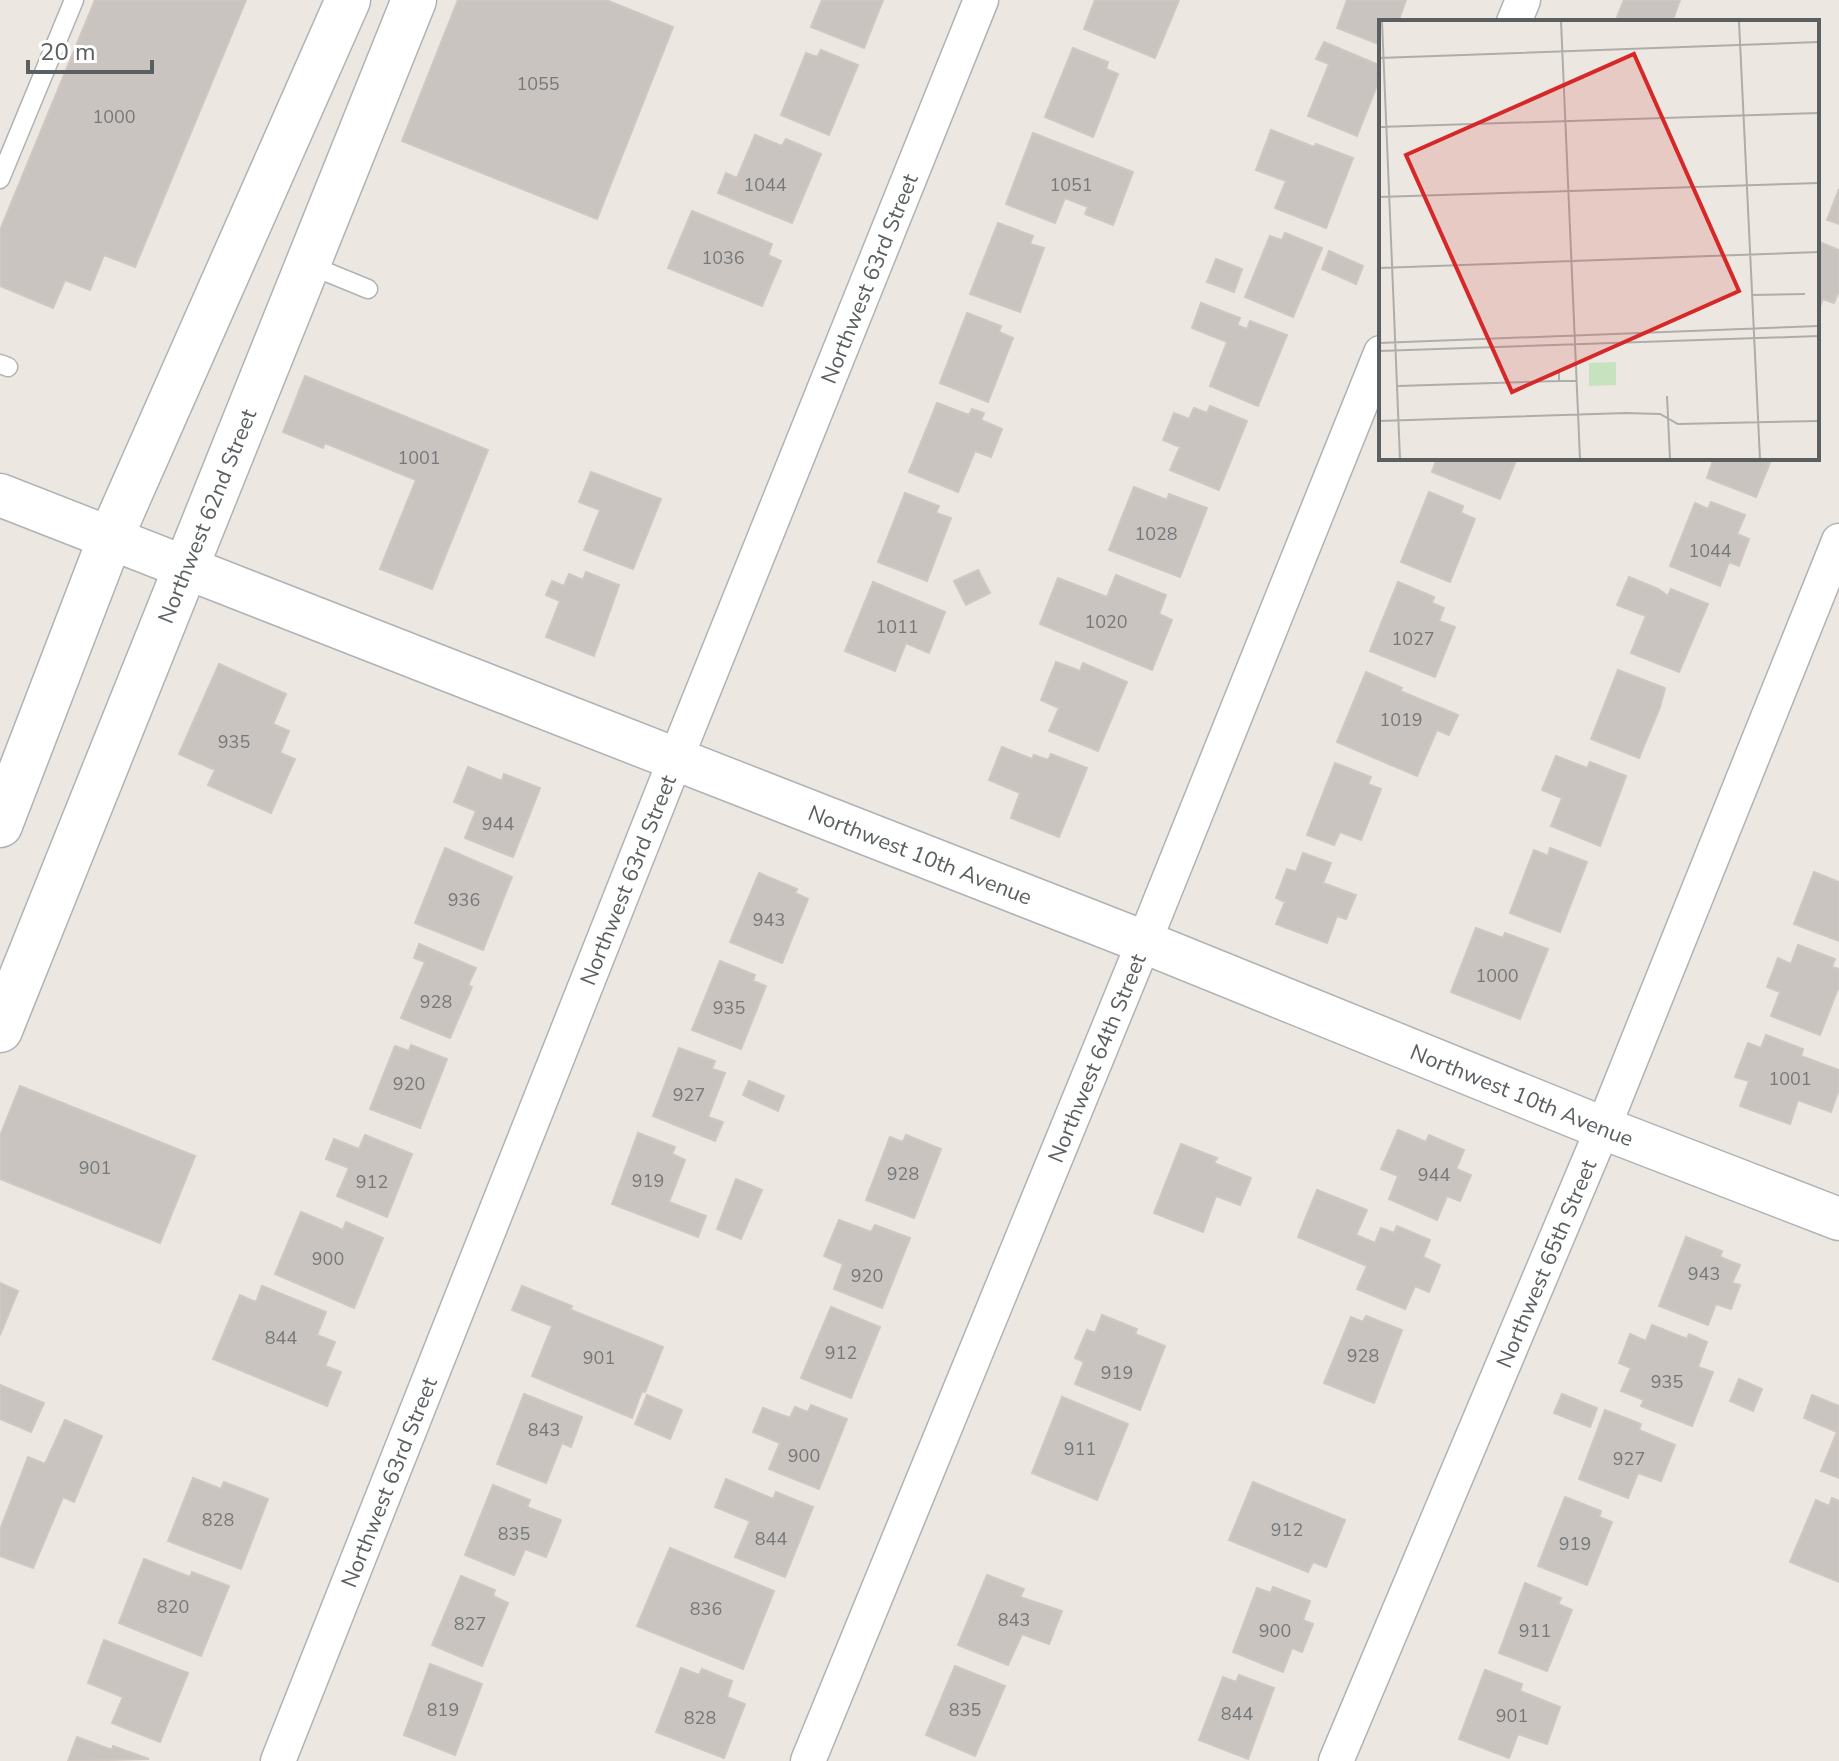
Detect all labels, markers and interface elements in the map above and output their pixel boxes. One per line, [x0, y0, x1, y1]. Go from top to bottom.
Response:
inset map [1379, 20, 1819, 460]
scale bar [28, 24, 152, 74]
text: 20 m [40, 36, 96, 68]
house number: 1055 [516, 72, 560, 96]
house number: 1000 [92, 105, 136, 129]
street label: Northwest 63rd Street [814, 169, 926, 388]
house number: 1044 [743, 173, 787, 197]
house number: 1051 [1049, 173, 1093, 197]
house number: 1036 [701, 246, 745, 270]
street label: Northwest 62nd Street [151, 404, 264, 628]
house number: 1001 [397, 446, 441, 470]
house number: 1028 [1134, 522, 1178, 546]
house number: 1044 [1688, 539, 1732, 563]
house number: 1020 [1084, 610, 1128, 634]
house number: 1011 [875, 615, 919, 639]
house number: 1027 [1391, 627, 1435, 651]
house number: 1019 [1379, 708, 1423, 732]
house number: 935 [218, 730, 250, 754]
street label: Northwest 63rd Street [573, 770, 684, 990]
street label: Northwest 10th Avenue [804, 798, 1036, 913]
house number: 944 [482, 812, 514, 836]
house number: 936 [448, 888, 480, 912]
house number: 943 [753, 908, 785, 932]
street label: Northwest 64th Street [1041, 949, 1154, 1167]
house number: 1000 [1475, 964, 1519, 988]
house number: 928 [420, 990, 452, 1014]
house number: 935 [713, 996, 745, 1020]
street label: Northwest 10th Avenue [1406, 1037, 1638, 1154]
house number: 1001 [1768, 1067, 1812, 1091]
house number: 920 [393, 1072, 425, 1096]
house number: 927 [673, 1083, 705, 1107]
street label: Northwest 65th Street [1490, 1155, 1604, 1373]
house number: 901 [79, 1156, 111, 1180]
house number: 928 [887, 1162, 919, 1186]
house number: 944 [1418, 1163, 1450, 1187]
house number: 919 [632, 1169, 664, 1193]
house number: 912 [356, 1170, 388, 1194]
house number: 900 [312, 1247, 344, 1271]
house number: 943 [1688, 1262, 1720, 1286]
house number: 920 [851, 1264, 883, 1288]
house number: 844 [265, 1326, 297, 1350]
house number: 912 [825, 1341, 857, 1365]
house number: 928 [1347, 1344, 1379, 1368]
house number: 901 [583, 1346, 615, 1370]
house number: 919 [1101, 1361, 1133, 1385]
house number: 935 [1651, 1370, 1683, 1394]
street label: Northwest 63rd Street [334, 1373, 445, 1592]
house number: 843 [528, 1418, 560, 1442]
house number: 911 [1064, 1437, 1096, 1461]
house number: 900 [788, 1444, 820, 1468]
house number: 927 [1613, 1447, 1645, 1471]
house number: 828 [202, 1508, 234, 1532]
house number: 912 [1271, 1518, 1303, 1542]
house number: 835 [498, 1522, 530, 1546]
house number: 844 [755, 1527, 787, 1551]
house number: 919 [1559, 1532, 1591, 1556]
house number: 820 [157, 1595, 189, 1619]
house number: 836 [690, 1597, 722, 1621]
house number: 843 [998, 1608, 1030, 1632]
house number: 827 [454, 1612, 486, 1636]
house number: 900 [1259, 1619, 1291, 1643]
house number: 911 [1519, 1619, 1551, 1643]
house number: 819 [427, 1698, 459, 1722]
house number: 835 [949, 1698, 981, 1722]
house number: 844 [1221, 1702, 1253, 1726]
house number: 901 [1496, 1704, 1528, 1728]
house number: 828 [684, 1706, 716, 1730]

